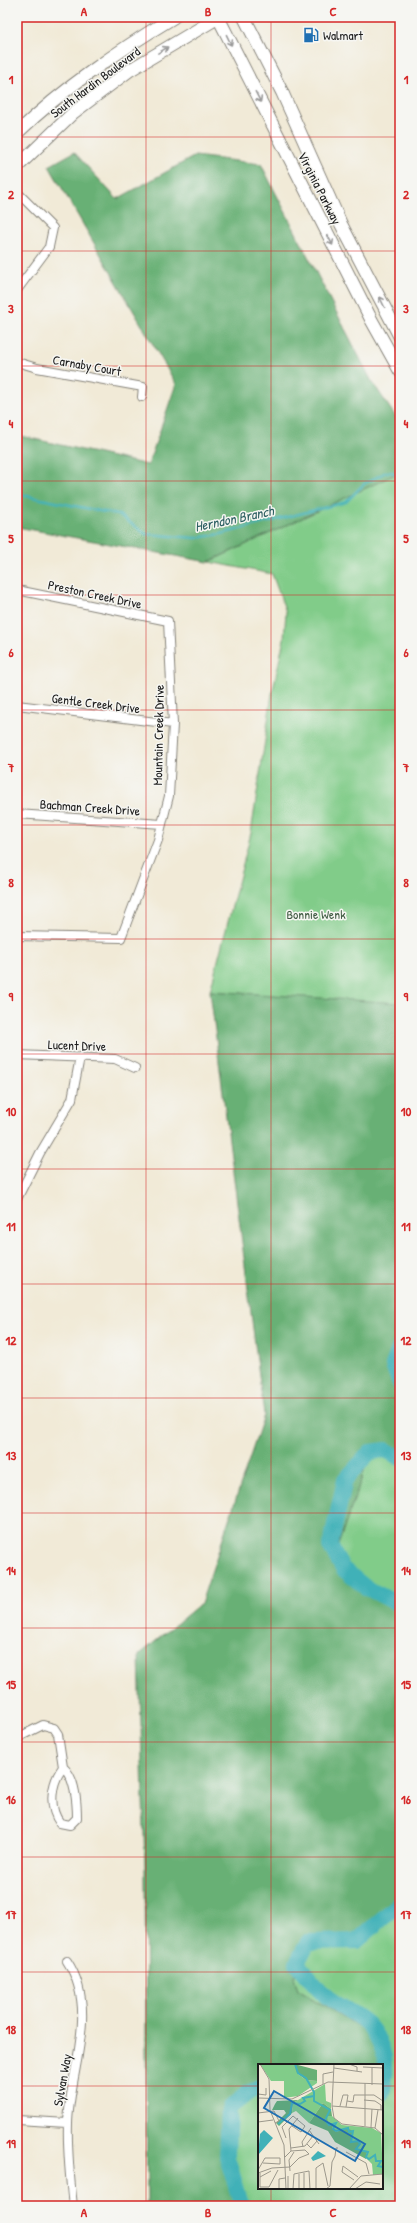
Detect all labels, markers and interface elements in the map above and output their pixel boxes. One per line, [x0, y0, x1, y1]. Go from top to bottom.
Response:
text: A [81, 2, 88, 20]
text: B [205, 2, 212, 20]
text: C [329, 2, 337, 20]
fuel station icon: Walmart [302, 26, 320, 44]
place label: Walmart [323, 26, 364, 44]
one-way arrow [226, 34, 233, 46]
street label: South Hardin Boulevard [46, 42, 144, 122]
one-way arrow [157, 46, 169, 54]
text: 1 [9, 70, 14, 88]
text: 1 [404, 70, 409, 88]
one-way arrow [255, 91, 262, 103]
street label: Virginia Parkway [294, 149, 346, 228]
text: 2 [8, 185, 15, 203]
text: 2 [403, 185, 410, 203]
one-way arrow [327, 234, 334, 246]
one-way arrow [378, 297, 385, 309]
text: 3 [8, 299, 14, 317]
text: 3 [403, 299, 409, 317]
street label: Carnaby Court [51, 350, 123, 380]
text: 4 [9, 414, 14, 432]
text: 4 [404, 414, 409, 432]
water label: Herndon Branch [193, 500, 276, 536]
text: 5 [8, 529, 14, 547]
text: 5 [403, 529, 409, 547]
street label: Preston Creek Drive [46, 575, 144, 613]
text: 6 [8, 643, 14, 661]
text: 6 [403, 643, 409, 661]
street label: Mountain Creek Drive [148, 684, 168, 786]
street label: Gentle Creek Drive [51, 689, 141, 717]
text: 7 [7, 758, 15, 776]
text: 7 [402, 758, 410, 776]
street label: Bachman Creek Drive [39, 795, 141, 819]
text: 8 [8, 873, 14, 891]
text: 8 [403, 873, 409, 891]
park label: Bonnie Wenk [286, 905, 346, 923]
text: 9 [9, 987, 14, 1005]
text: 9 [404, 987, 409, 1005]
street label: Lucent Drive [48, 1035, 106, 1055]
text: 10 [6, 1102, 16, 1120]
text: 10 [401, 1102, 411, 1120]
text: 11 [6, 1217, 16, 1235]
text: 11 [401, 1217, 411, 1235]
text: 12 [6, 1331, 17, 1349]
text: 12 [401, 1331, 412, 1349]
text: 13 [6, 1446, 16, 1464]
text: 13 [401, 1446, 411, 1464]
text: 14 [6, 1561, 16, 1579]
text: 14 [401, 1561, 411, 1579]
text: 15 [6, 1675, 17, 1693]
text: 15 [401, 1675, 412, 1693]
text: 16 [6, 1790, 17, 1808]
text: 16 [401, 1790, 412, 1808]
text: 17 [5, 1905, 17, 1923]
text: 17 [400, 1905, 412, 1923]
text: 18 [6, 2020, 17, 2038]
text: 18 [401, 2020, 412, 2038]
street label: Sylvan Way [49, 2052, 76, 2108]
inset map [258, 2064, 383, 2189]
text: 19 [6, 2134, 16, 2152]
text: 19 [401, 2134, 411, 2152]
text: A [81, 2203, 88, 2221]
text: B [205, 2203, 212, 2221]
text: C [329, 2203, 337, 2221]

